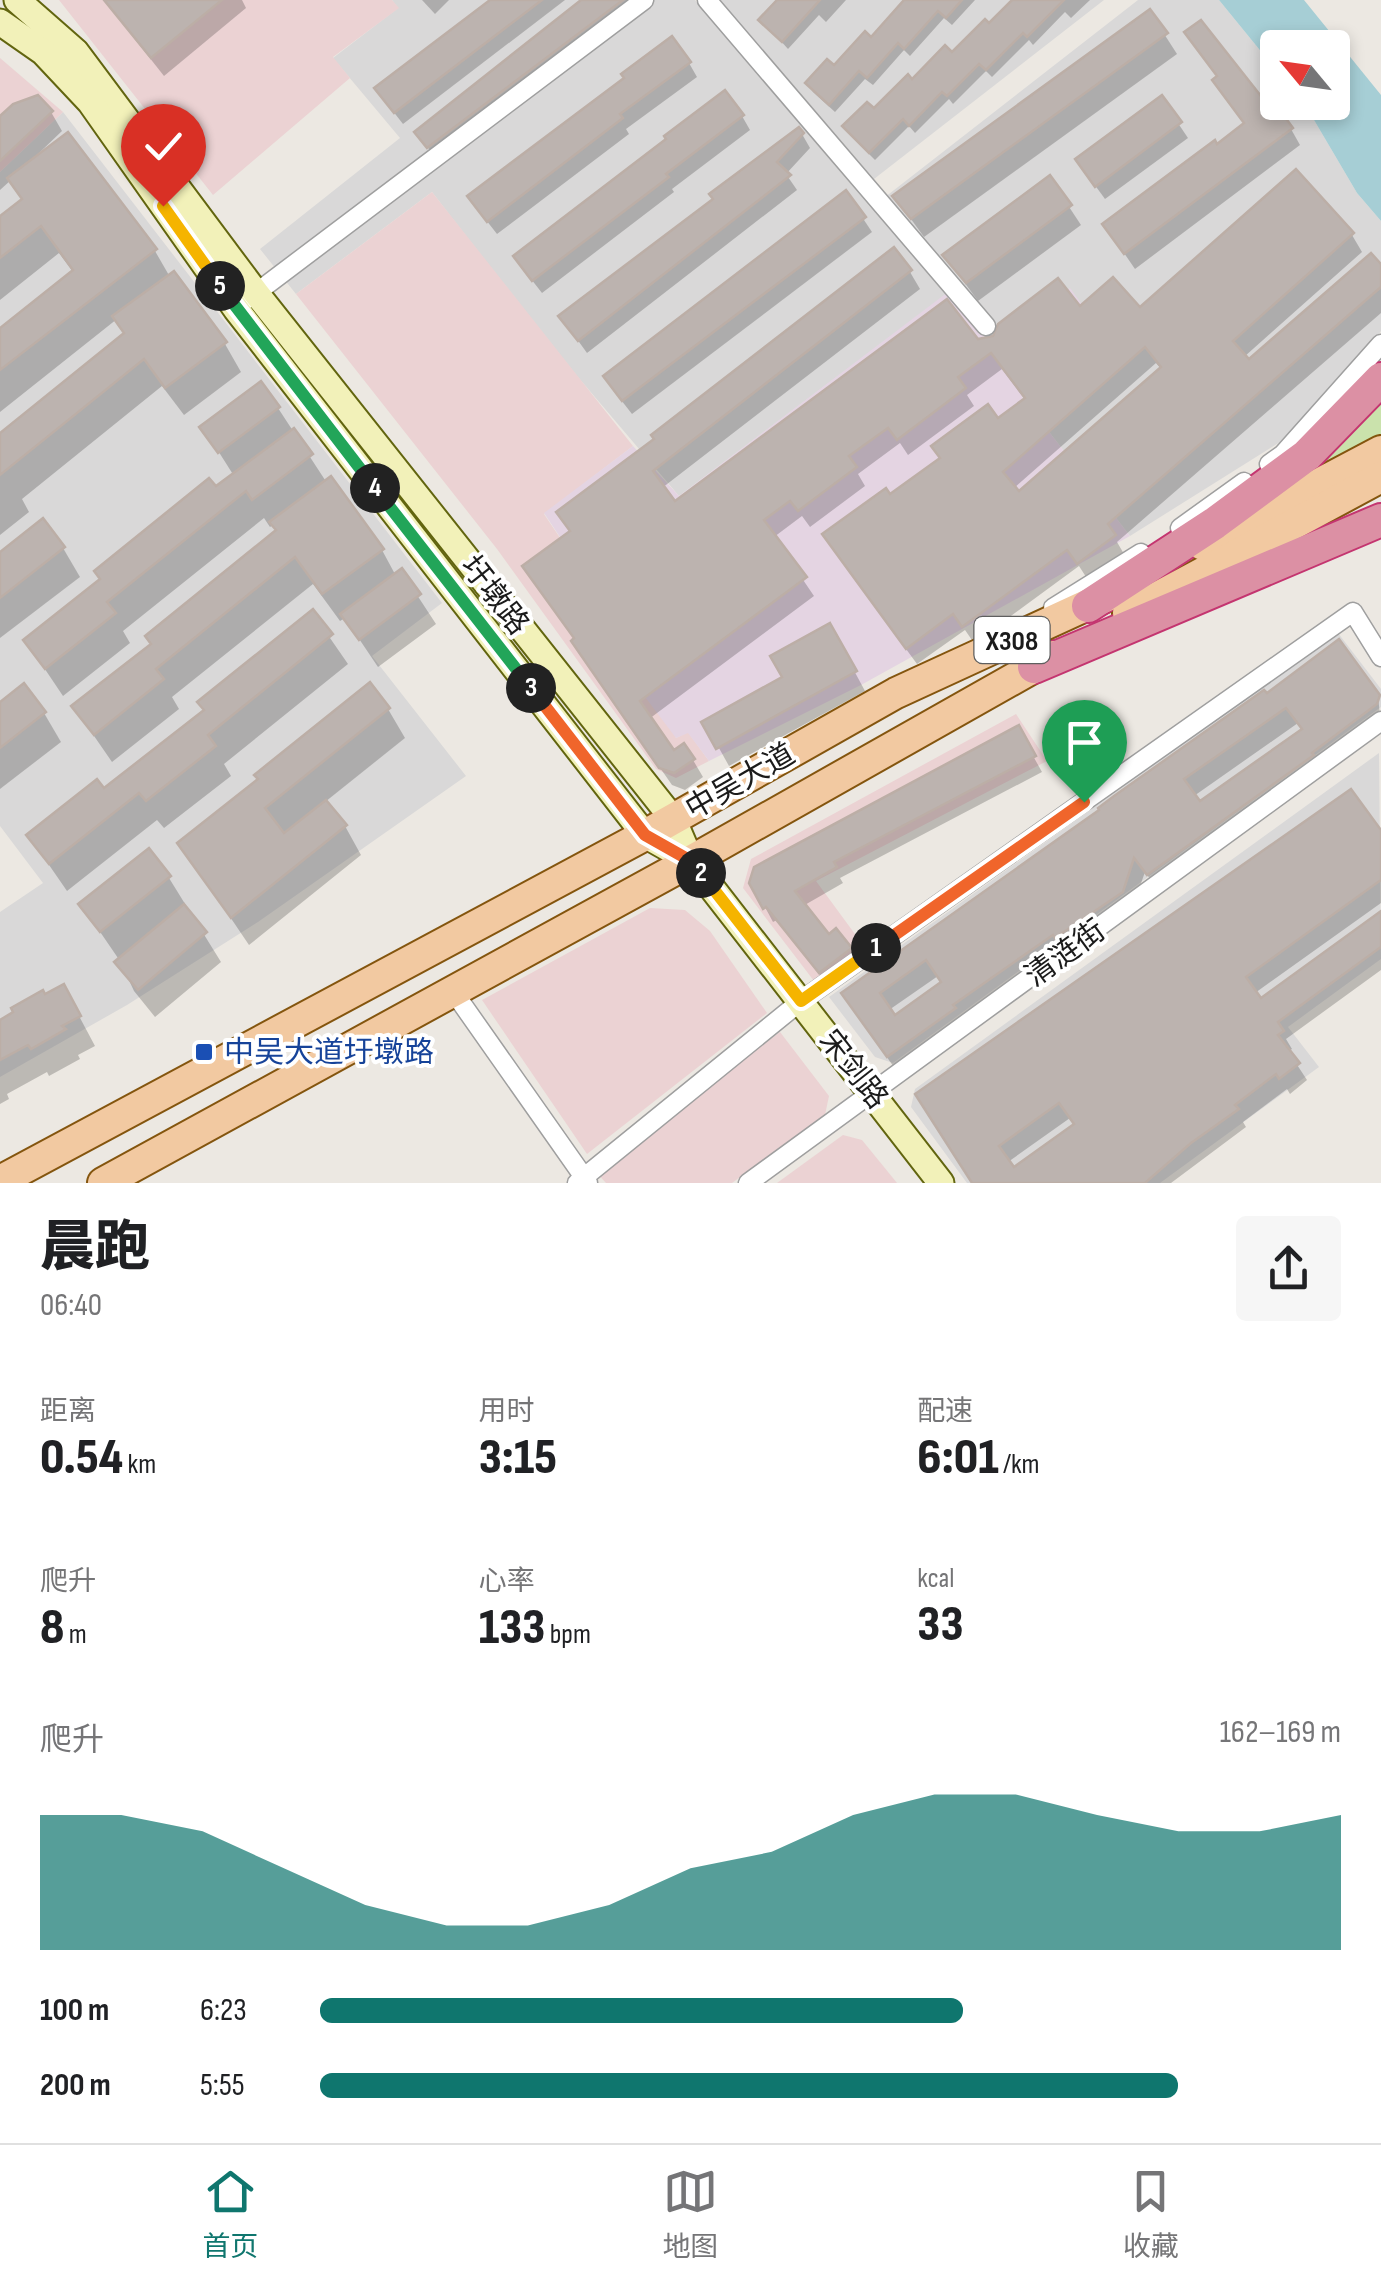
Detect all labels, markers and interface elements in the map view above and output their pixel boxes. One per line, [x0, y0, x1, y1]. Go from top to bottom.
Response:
north arrow [1260, 30, 1350, 120]
map controls [1260, 30, 1350, 120]
pin [121, 104, 206, 207]
icon: check [136, 119, 191, 174]
pin: 5 [195, 261, 245, 311]
text: 5 [214, 269, 226, 302]
pin: 4 [350, 463, 400, 513]
text: 4 [368, 471, 382, 504]
street label: 圩墩路 [452, 549, 536, 642]
road number: X308 [974, 617, 1050, 663]
pin: 3 [506, 663, 556, 713]
text: 3 [525, 671, 537, 704]
pin [1042, 700, 1127, 803]
icon: arrive [1057, 715, 1112, 770]
street label: 中吴大道 [680, 736, 801, 827]
pin: 2 [676, 848, 726, 898]
text: 2 [695, 856, 707, 889]
street label: 清涟街 [1019, 913, 1113, 995]
pin: 1 [851, 923, 901, 973]
text: 1 [871, 931, 881, 964]
street label: 宋剑路 [811, 1023, 895, 1116]
place label: 中吴大道圩墩路 [224, 1035, 434, 1071]
marker: 中吴大道圩墩路 [193, 1041, 215, 1063]
text: 晨跑 [40, 1215, 150, 1282]
button: share [1236, 1216, 1341, 1321]
text: 06:40 [40, 1286, 102, 1325]
text: 距离 [40, 1395, 96, 1428]
text: 用时 [479, 1395, 535, 1428]
text: 配速 [917, 1395, 973, 1428]
text: 0.54 [40, 1428, 123, 1488]
text: 3:15 [479, 1428, 557, 1488]
text: 6:01 [917, 1428, 999, 1488]
text: km [123, 1448, 156, 1481]
text: /km [999, 1448, 1040, 1481]
text: kcal [917, 1562, 954, 1595]
text: 爬升 [40, 1565, 96, 1598]
text: 心率 [479, 1565, 535, 1598]
text: 33 [917, 1595, 963, 1655]
text: 8 [40, 1598, 64, 1658]
text: 133 [479, 1598, 545, 1658]
text: m [64, 1618, 87, 1651]
text: bpm [545, 1618, 591, 1651]
text: 162–169 m [1220, 1713, 1341, 1752]
text: 爬升 [40, 1721, 104, 1760]
text: 100 m [40, 1991, 109, 2030]
text: 6:23 [200, 1991, 247, 2030]
text: 200 m [40, 2066, 111, 2105]
text: 5:55 [200, 2066, 245, 2105]
tab: 首页 [202, 2164, 258, 2264]
tab: 地图 [662, 2164, 719, 2264]
tab: 收藏 [1123, 2164, 1179, 2264]

